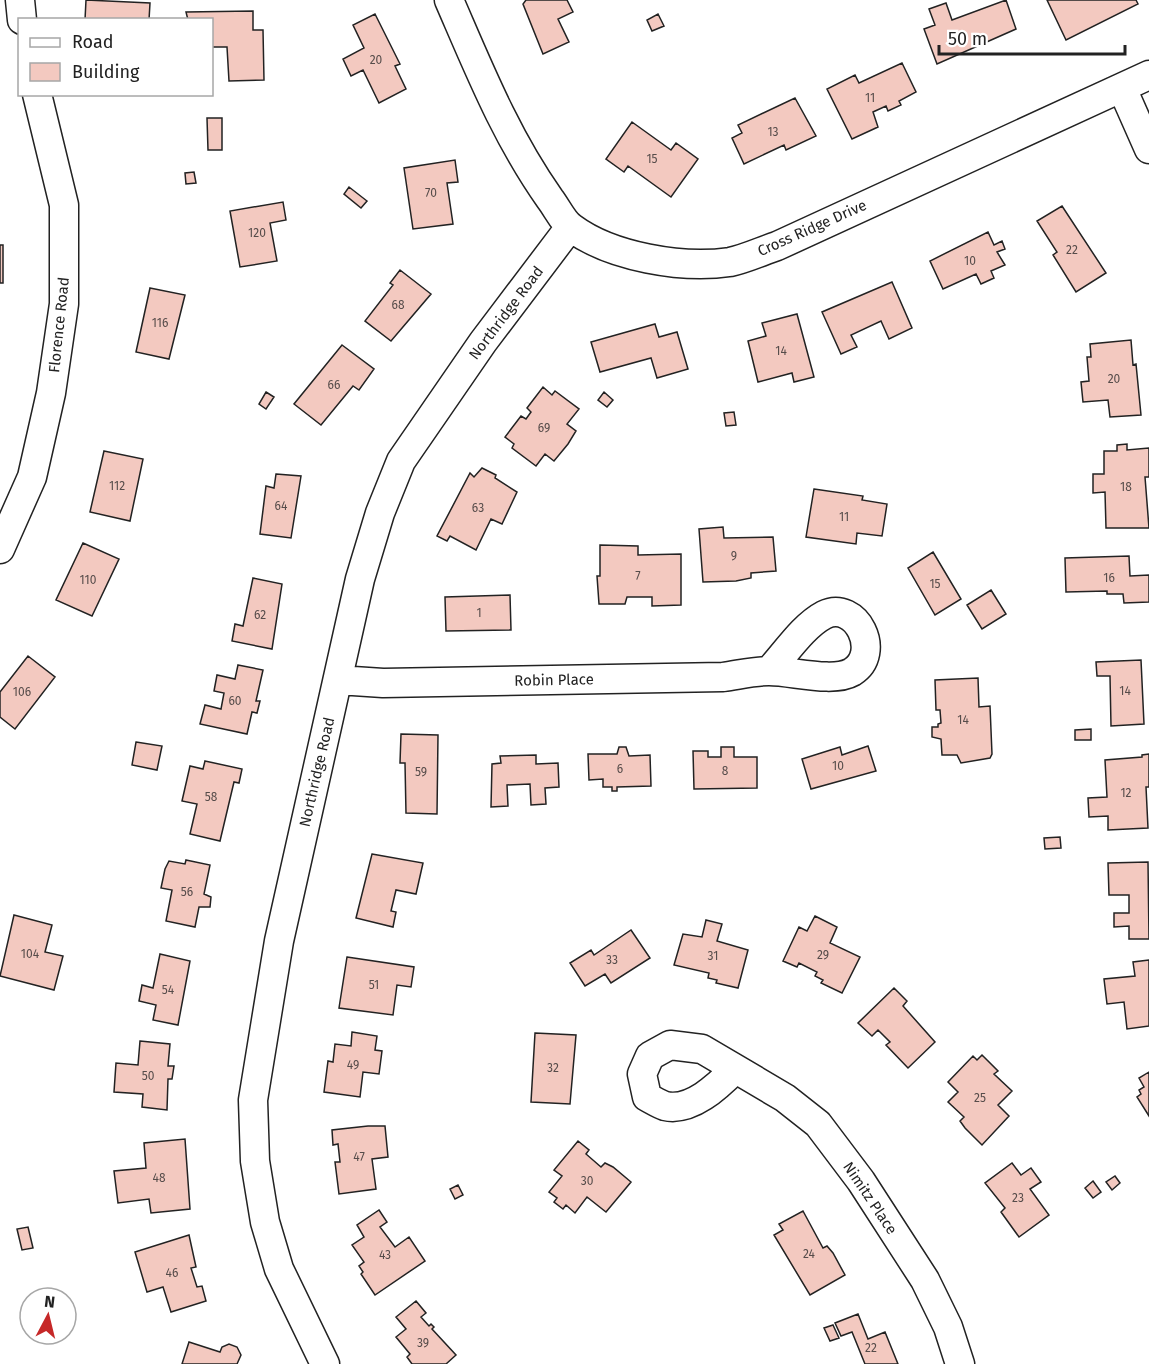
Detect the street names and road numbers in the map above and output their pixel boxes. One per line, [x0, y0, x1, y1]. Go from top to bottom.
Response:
street label: Cross Ridge Drive [755, 196, 869, 260]
street label: Northridge Road [465, 263, 547, 363]
street label: Florence Road [45, 276, 73, 374]
street label: Robin Place [514, 670, 594, 690]
street label: Northridge Road [296, 715, 338, 829]
street label: Nimitz Place [839, 1158, 901, 1238]

